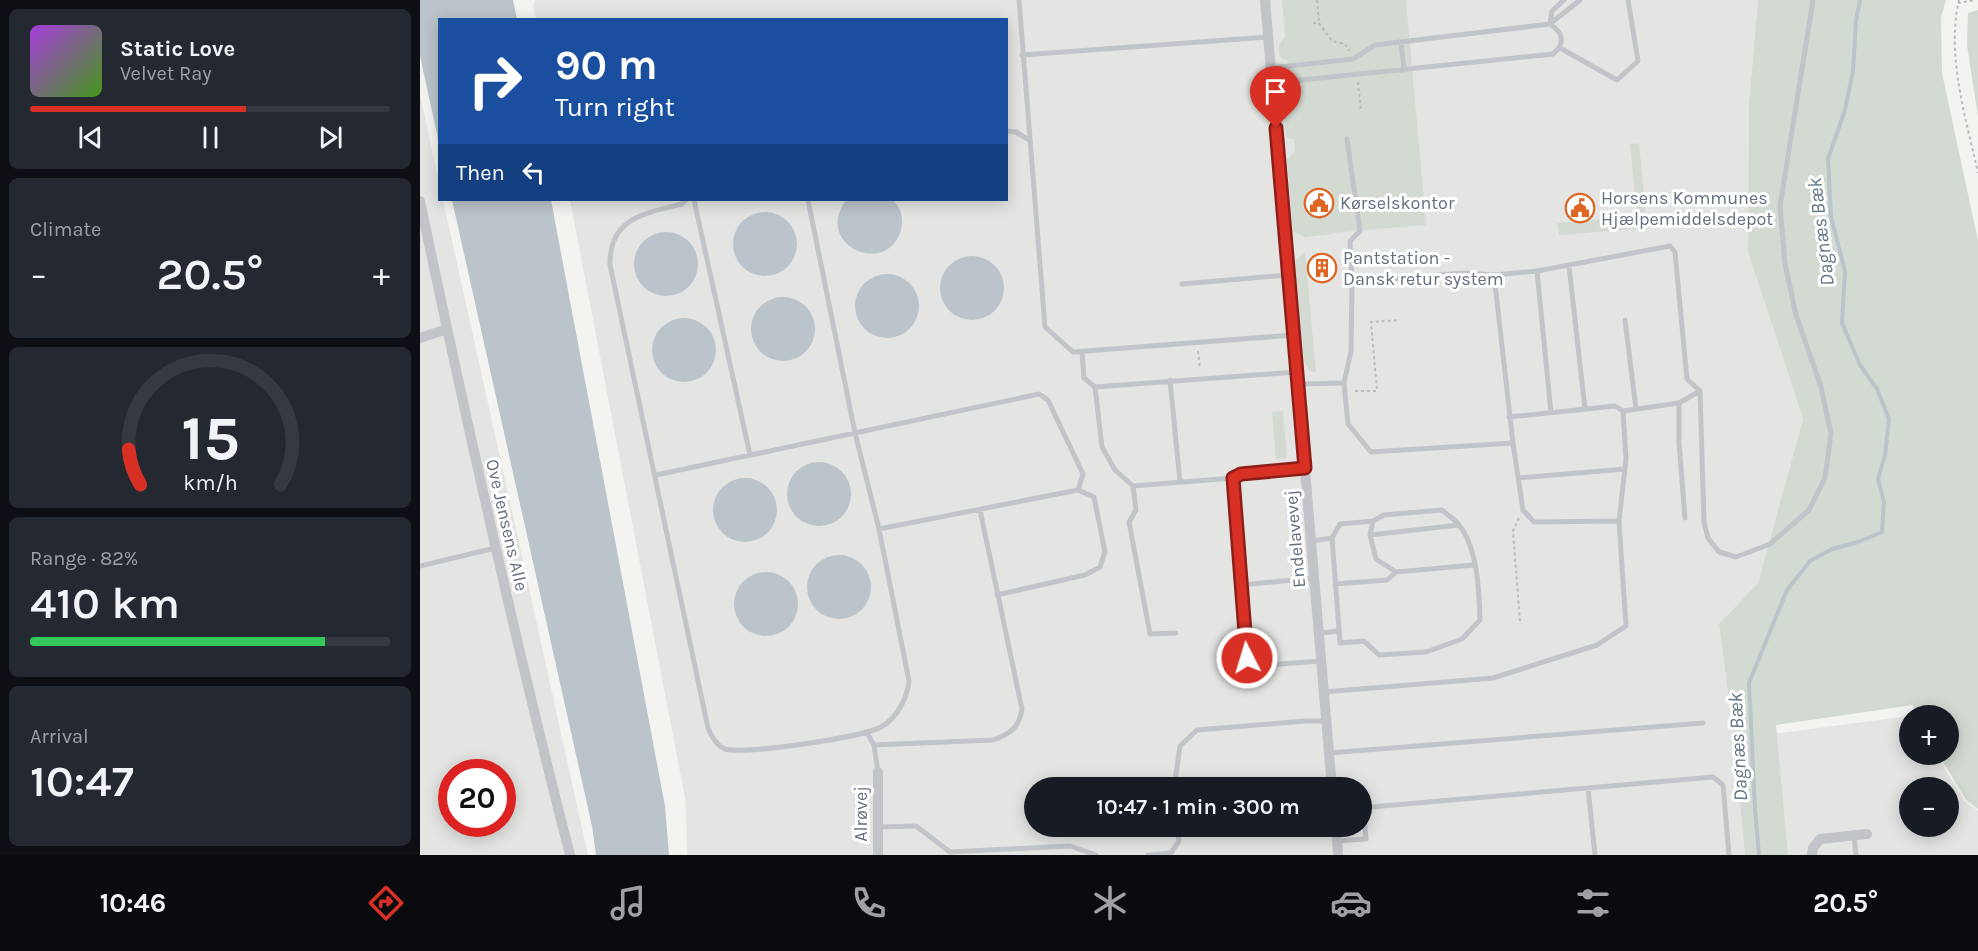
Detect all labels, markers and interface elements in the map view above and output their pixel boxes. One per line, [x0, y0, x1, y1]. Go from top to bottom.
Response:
text: Static Love [120, 36, 235, 62]
text: 90 m [555, 40, 658, 90]
icon: right [456, 42, 534, 120]
text: Velvet Ray [120, 62, 212, 85]
pin [1250, 66, 1301, 128]
icon: arrive [1259, 75, 1292, 108]
text: Turn right [555, 91, 675, 123]
icon: previous [74, 121, 107, 154]
icon: pause [194, 121, 227, 154]
icon: next [314, 121, 347, 154]
icon: left [517, 156, 550, 189]
text: Then [456, 160, 505, 186]
water label: Dagnæs Bæk [1803, 176, 1839, 287]
public building icon: Kørselskontor [1303, 187, 1335, 219]
place label: Horsens Kommunes Hjælpemiddelsdepot [1601, 187, 1773, 230]
place label: Kørselskontor [1340, 192, 1455, 214]
public building icon: Horsens Kommunes Hjælpemiddelsdepot [1564, 192, 1596, 224]
text: Climate [30, 218, 101, 241]
place label: Pantstation - Dansk retur system [1343, 247, 1504, 290]
text: 20.5° [157, 248, 263, 300]
building icon: Pantstation - Dansk retur system [1306, 252, 1338, 284]
text: − [30, 255, 47, 293]
text: + [373, 255, 390, 293]
text: 15 [181, 402, 239, 475]
street label: Ove Jensens Alle [481, 457, 533, 593]
text: km/h [183, 470, 237, 495]
street label: Endelavevej [1280, 489, 1310, 589]
text: Range · 82% [30, 547, 138, 570]
text: 410 km [30, 577, 180, 629]
position arrow [1215, 626, 1279, 690]
water label: Dagnæs Bæk [1724, 691, 1752, 802]
map controls [1899, 705, 1959, 837]
button: + [1899, 705, 1959, 765]
text: Arrival [30, 725, 89, 748]
text: 10:47 [30, 755, 134, 807]
speed limit sign: 20 [438, 759, 516, 837]
button: − [1899, 777, 1959, 837]
street label: Alrøvej [850, 786, 872, 842]
text: 10:47 · 1 min · 300 m [1096, 794, 1300, 820]
icon: directions [365, 882, 407, 924]
icon: music [607, 882, 649, 924]
icon: phone [848, 882, 890, 924]
icon: climate [1089, 882, 1131, 924]
icon: car [1330, 882, 1372, 924]
icon: filters [1572, 882, 1614, 924]
text: 10:46 [100, 887, 166, 919]
text: 20.5° [1813, 887, 1878, 919]

